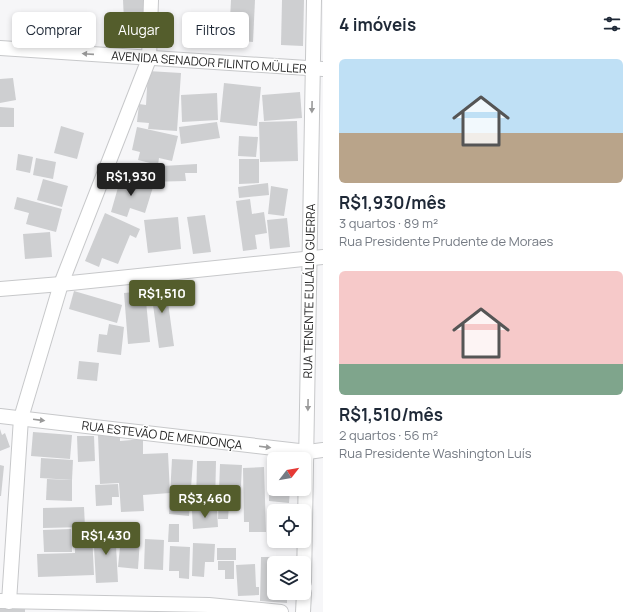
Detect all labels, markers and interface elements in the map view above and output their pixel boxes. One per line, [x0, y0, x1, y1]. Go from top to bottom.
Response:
chip: Comprar [12, 12, 96, 48]
chip: Alugar [104, 12, 174, 48]
chip: Filtros [182, 12, 249, 48]
text: 4 imóveis [339, 13, 416, 36]
icon: filters [601, 13, 623, 35]
street label: AVENIDA SENADOR FILINTO MÜLLER [111, 47, 308, 77]
one-way arrow [82, 51, 94, 58]
icon: home [445, 85, 517, 157]
one-way arrow [309, 101, 315, 114]
pin: R$1,930 [94, 163, 168, 197]
text: R$1,930 [106, 167, 156, 185]
text: R$1,930/mês [339, 191, 446, 214]
street label: RUA TENENTE EULÁLIO GUERRA [299, 203, 319, 379]
text: 3 quartos · 89 m² [339, 214, 438, 232]
text: Rua Presidente Prudente de Moraes [339, 232, 553, 250]
pin: R$1,510 [125, 280, 199, 314]
text: R$1,510 [138, 284, 186, 302]
icon: home [445, 297, 517, 369]
one-way arrow [305, 399, 311, 412]
text: R$1,510/mês [339, 403, 443, 426]
one-way arrow [33, 417, 45, 423]
street label: RUA ESTEVÃO DE MENDONÇA [81, 417, 244, 453]
text: 2 quartos · 56 m² [339, 426, 438, 444]
one-way arrow [259, 444, 271, 450]
text: Rua Presidente Washington Luís [339, 444, 532, 462]
north arrow [267, 452, 311, 496]
map controls [267, 452, 311, 600]
pin: R$3,460 [168, 485, 242, 519]
text: R$3,460 [179, 489, 231, 507]
button: locate [267, 504, 311, 548]
pin: R$1,430 [69, 522, 143, 556]
text: R$1,430 [81, 526, 131, 544]
button: layers [267, 556, 311, 600]

